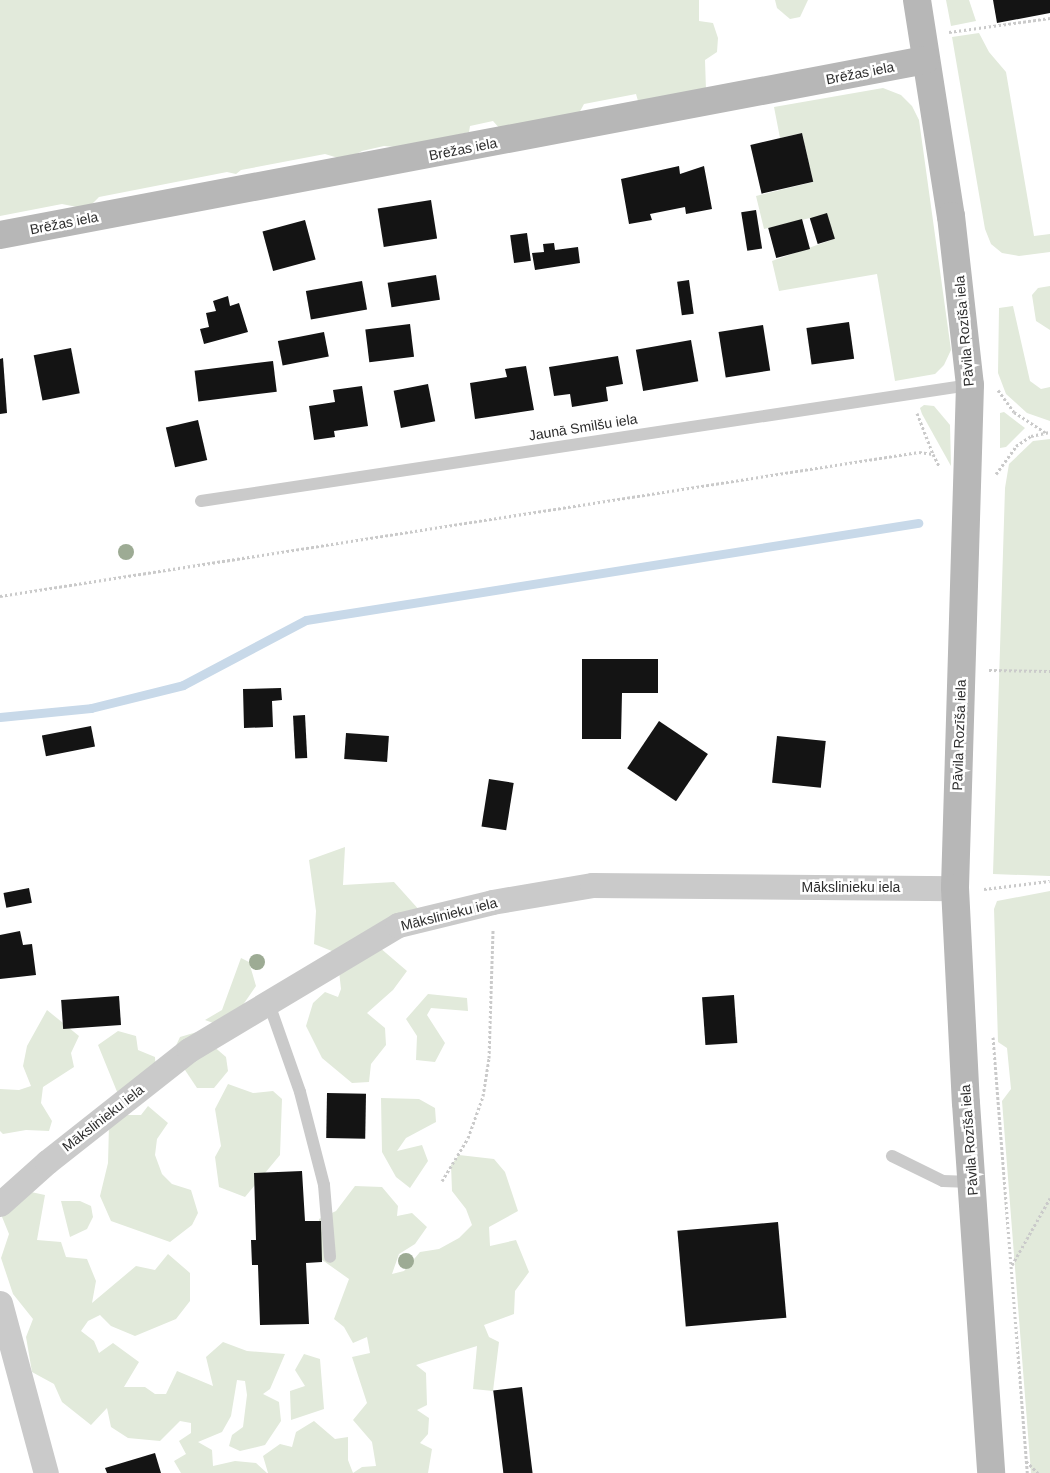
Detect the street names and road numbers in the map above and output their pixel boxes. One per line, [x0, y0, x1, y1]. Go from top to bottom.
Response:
street label: Brēžas iela [824, 58, 896, 88]
street label: Brēžas iela [427, 134, 499, 164]
street label: Brēžas iela [28, 208, 100, 238]
street label: Pāvila Rozīša iela [951, 275, 977, 387]
street label: Jaunā Smilšu iela [527, 410, 639, 444]
street label: Pāvila Rozīša iela [949, 679, 969, 791]
street label: Mākslinieku iela [802, 879, 900, 895]
street label: Mākslinieku iela [399, 894, 499, 934]
street label: Mākslinieku iela [59, 1081, 147, 1155]
street label: Pāvila Rozīša iela [957, 1084, 981, 1196]

